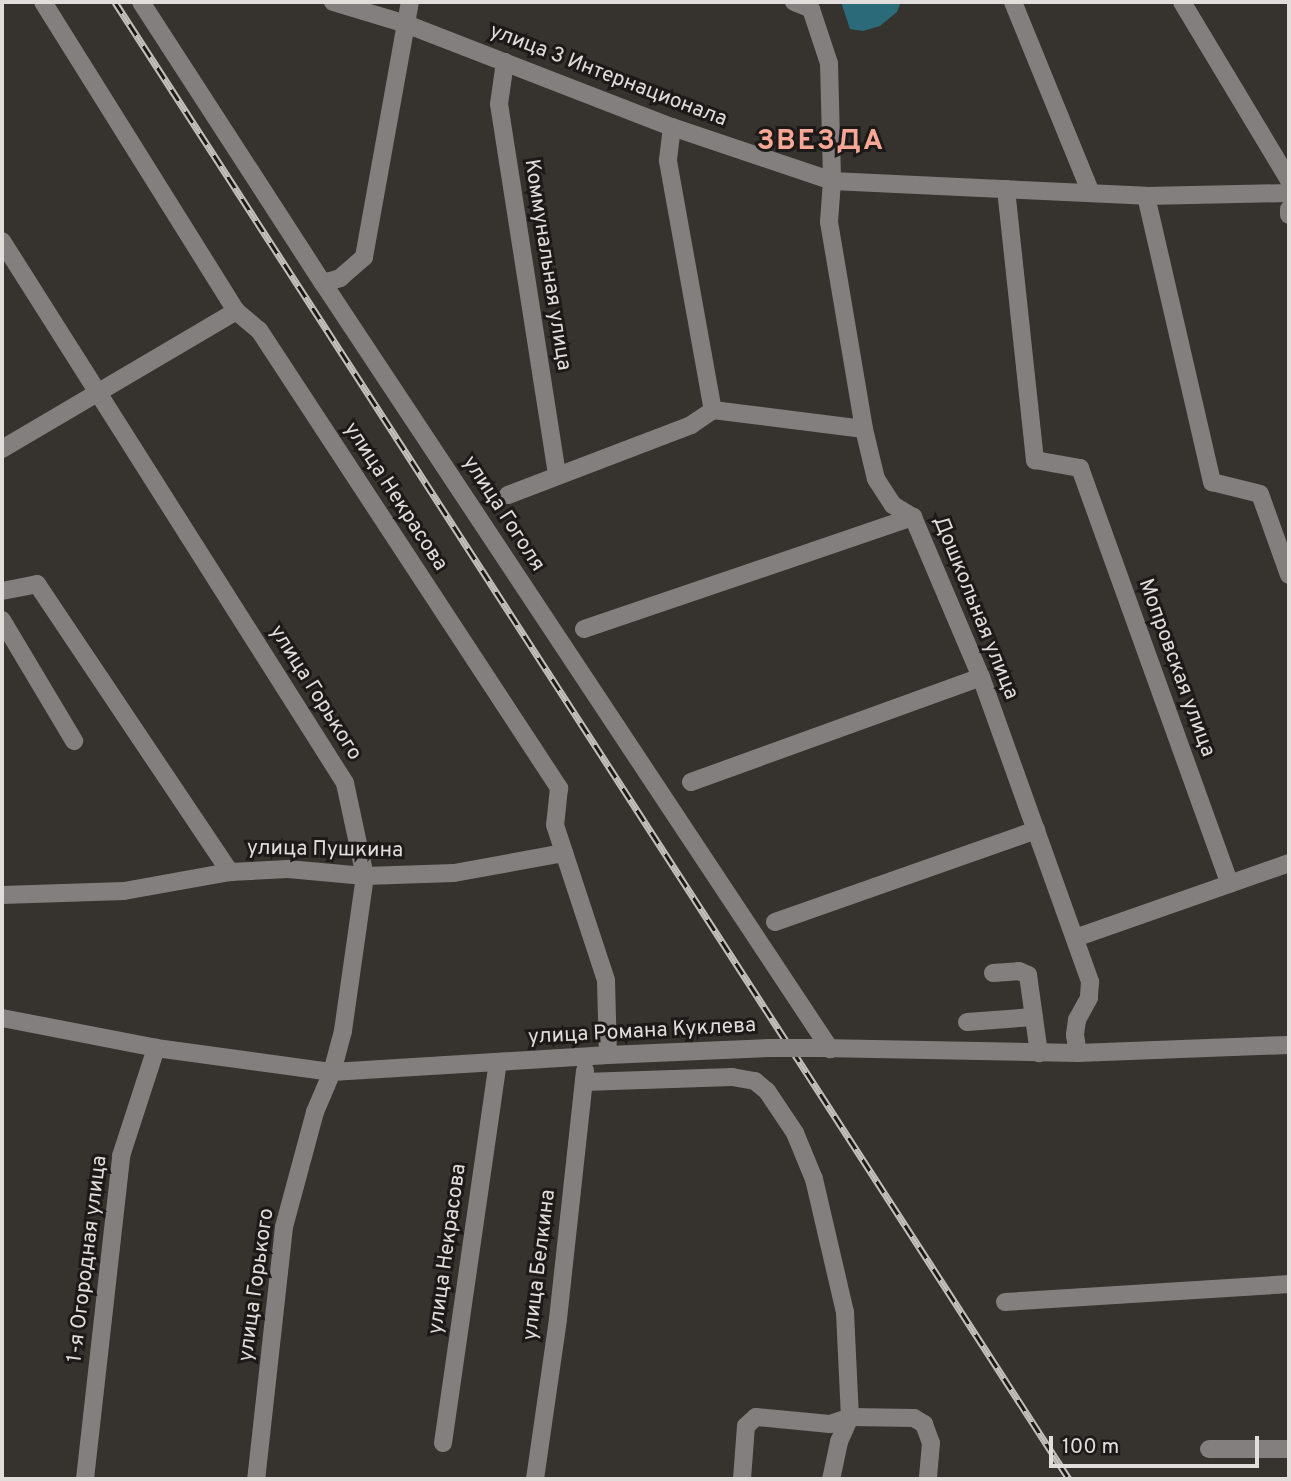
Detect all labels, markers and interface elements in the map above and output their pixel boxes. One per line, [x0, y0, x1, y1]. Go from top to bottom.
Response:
street label: улица 3 Интернационала [486, 19, 730, 133]
district label: ЗВЕЗДА [758, 125, 884, 159]
street label: Коммунальная улица [518, 158, 576, 372]
street label: улица Некрасова [338, 418, 452, 576]
street label: улица Гоголя [456, 452, 550, 576]
street label: Дошкольная улица [927, 513, 1023, 703]
street label: Мопровская улица [1132, 576, 1220, 760]
street label: улица Горького [263, 621, 367, 765]
street label: улица Пушкина [247, 836, 403, 864]
street label: улица Романа Куклева [527, 1013, 757, 1051]
street label: 1-я Огородная улица [63, 1154, 113, 1364]
street label: улица Некрасова [424, 1162, 472, 1336]
street label: улица Белкина [518, 1188, 562, 1342]
street label: улица Горького [234, 1207, 280, 1363]
scale bar [1053, 1422, 1263, 1466]
text: 100 m [1062, 1434, 1119, 1461]

